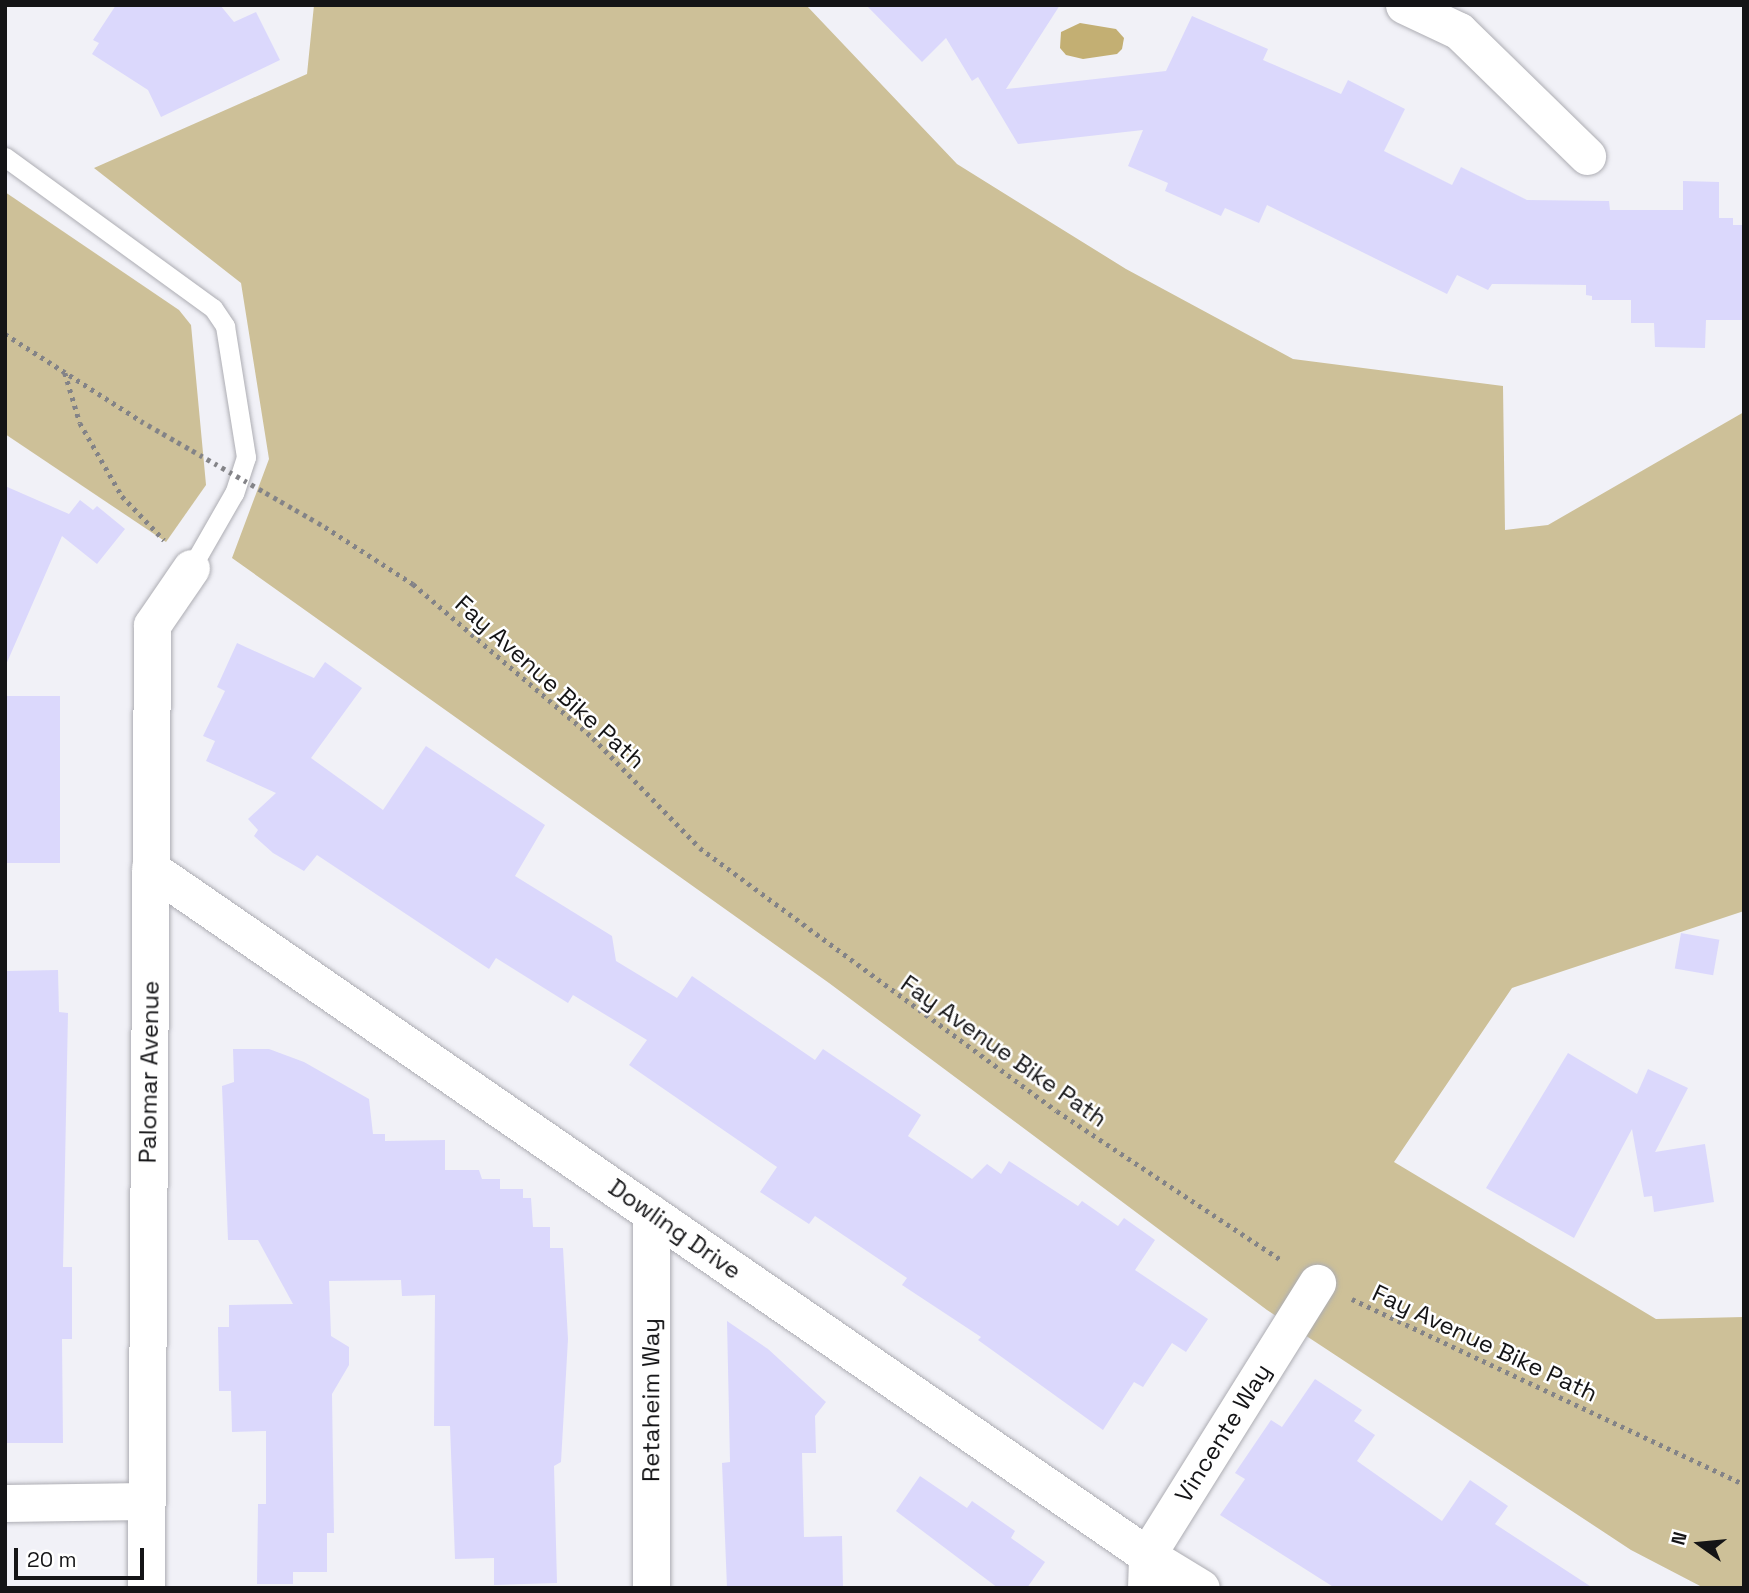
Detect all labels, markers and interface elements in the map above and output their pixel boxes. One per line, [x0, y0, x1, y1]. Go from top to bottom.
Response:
street label: Fay Avenue Bike Path [449, 589, 651, 775]
street label: Fay Avenue Bike Path [895, 969, 1113, 1133]
street label: Palomar Avenue [133, 980, 165, 1164]
street label: Dowling Drive [603, 1173, 747, 1285]
street label: Fay Avenue Bike Path [1368, 1278, 1602, 1408]
street label: Retaheim Way [637, 1318, 665, 1482]
street label: Vincente Way [1169, 1358, 1277, 1508]
north arrow [1665, 1509, 1735, 1579]
text: N [1666, 1529, 1693, 1548]
scale bar [18, 1534, 147, 1578]
text: 20 m [27, 1546, 77, 1573]

